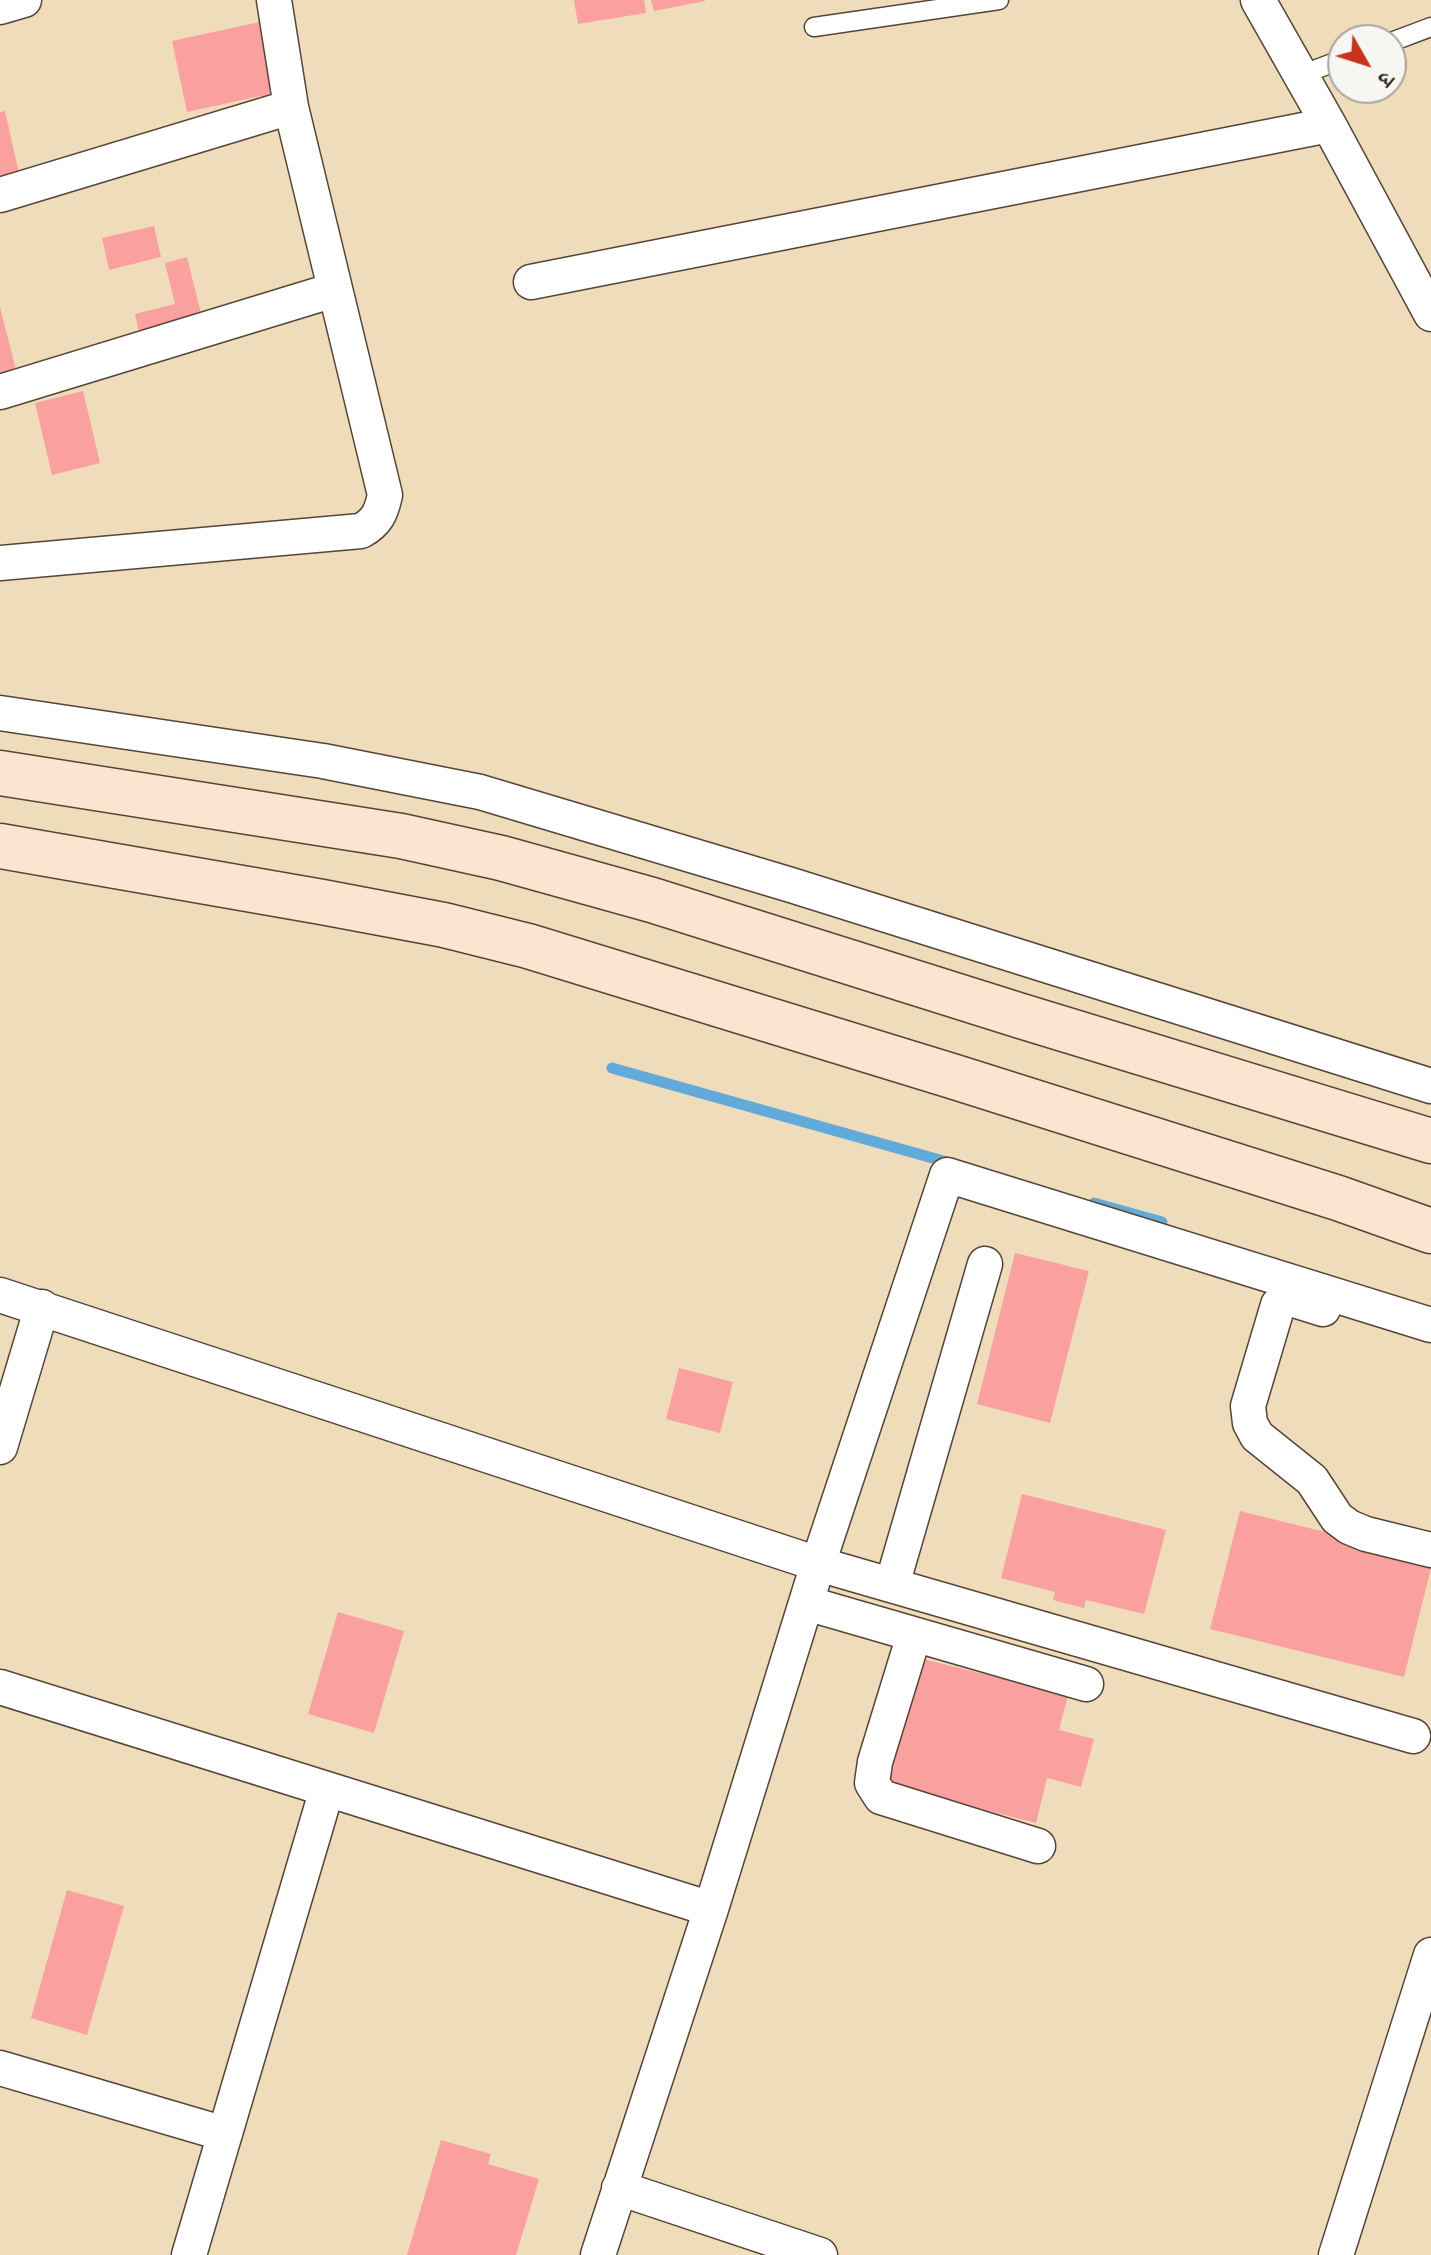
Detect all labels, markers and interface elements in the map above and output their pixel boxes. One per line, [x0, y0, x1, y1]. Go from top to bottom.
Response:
north arrow [1327, 24, 1407, 104]
text: उ [1369, 64, 1400, 92]

